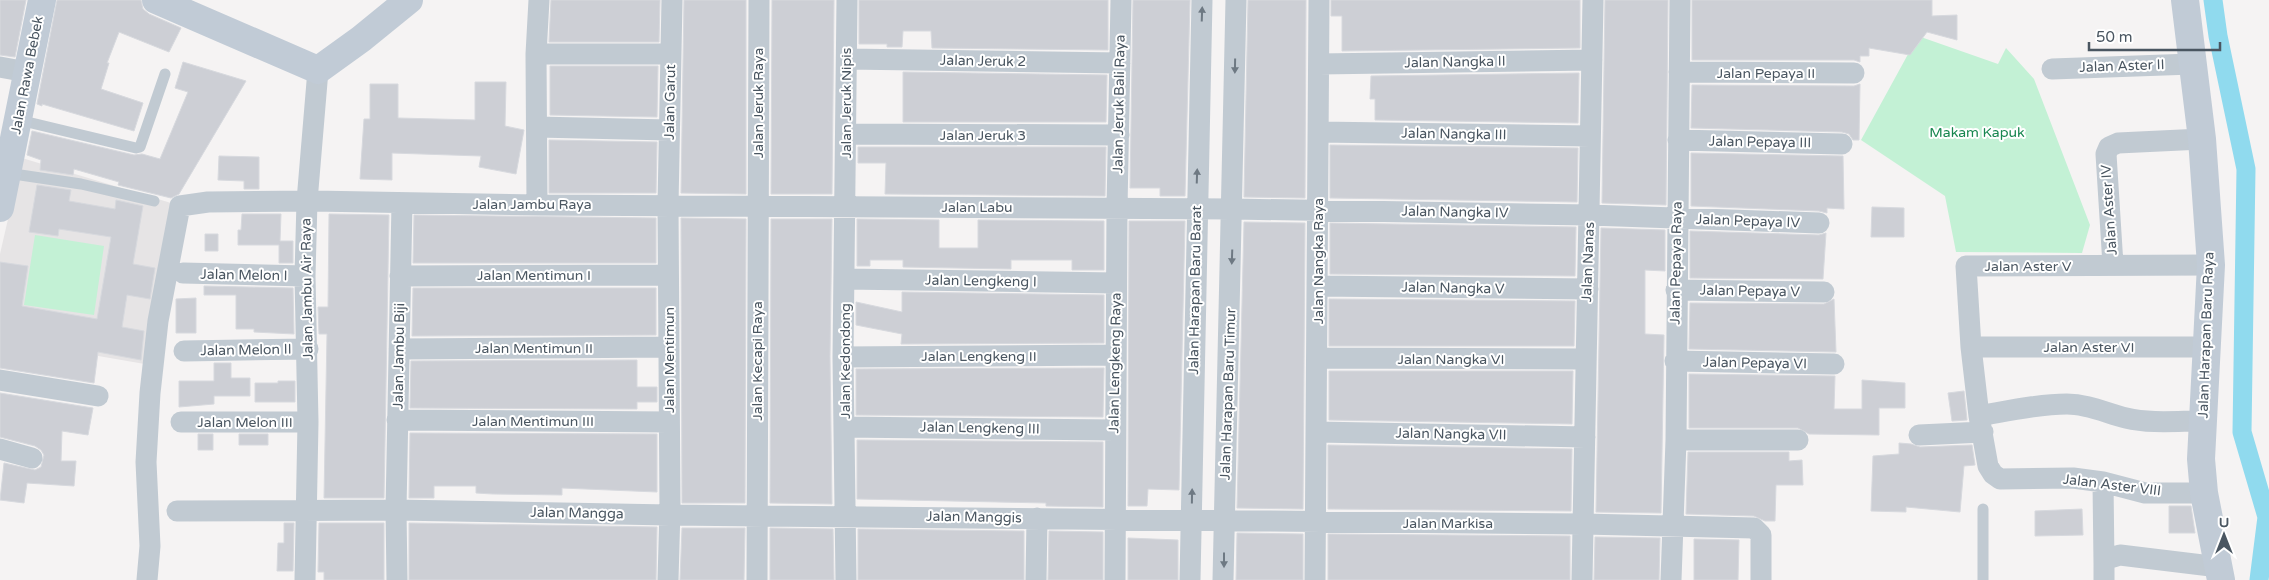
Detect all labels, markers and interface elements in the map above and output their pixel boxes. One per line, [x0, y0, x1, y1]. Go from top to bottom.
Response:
one-way arrow [1198, 6, 1206, 22]
street label: Jalan Rawa Bebek [7, 14, 47, 136]
scale bar [2089, 20, 2220, 52]
text: 50 m [2096, 28, 2133, 46]
street label: Jalan Jeruk Bali Raya [1109, 35, 1129, 173]
street label: Jalan Jeruk Nipis [838, 47, 855, 159]
street label: Jalan Jeruk Raya [750, 48, 767, 158]
street label: Jalan Jeruk 2 [940, 52, 1026, 70]
street label: Jalan Nangka II [1404, 53, 1506, 71]
street label: Jalan Aster II [2079, 56, 2165, 76]
one-way arrow [1231, 58, 1239, 74]
street label: Jalan Garut [661, 63, 679, 140]
street label: Jalan Pepaya II [1717, 65, 1815, 82]
park label: Makam Kapuk [1929, 124, 2025, 141]
street label: Jalan Nangka III [1401, 125, 1507, 143]
street label: Jalan Jeruk 3 [940, 127, 1026, 144]
street label: Jalan Pepaya III [1709, 133, 1811, 151]
street label: Jalan Aster IV [2097, 164, 2121, 256]
one-way arrow [1193, 168, 1201, 184]
street label: Jalan Jambu Raya [472, 196, 592, 213]
street label: Jalan Nangka Raya [1310, 198, 1327, 324]
street label: Jalan Labu [941, 199, 1013, 216]
street label: Jalan Pepaya Raya [1666, 201, 1686, 325]
street label: Jalan Nangka IV [1401, 203, 1509, 221]
street label: Jalan Harapan Baru Barat [1185, 204, 1205, 375]
street label: Jalan Pepaya IV [1696, 211, 1801, 231]
street label: Jalan Jambu Air Raya [297, 218, 317, 360]
street label: Jalan Nanas [1578, 221, 1598, 302]
one-way arrow [1227, 250, 1235, 266]
street label: Jalan Harapan Baru Raya [2195, 251, 2217, 419]
street label: Jalan Aster V [1985, 258, 2072, 275]
street label: Jalan Melon I [200, 266, 288, 284]
street label: Jalan Mentimun I [477, 267, 591, 284]
street label: Jalan Lengkeng I [925, 272, 1037, 290]
street label: Jalan Nangka V [1401, 279, 1505, 297]
street label: Jalan Pepaya V [1700, 282, 1801, 300]
street label: Jalan Lengkeng Raya [1105, 293, 1125, 433]
street label: Jalan Kecapi Raya [749, 301, 766, 421]
street label: Jalan Jambu Biji [390, 303, 408, 409]
street label: Jalan Kedondong [837, 303, 854, 419]
street label: Jalan Mentimun [661, 307, 678, 413]
street label: Jalan Harapan Baru Timur [1217, 307, 1240, 480]
street label: Jalan Aster VI [2044, 339, 2134, 356]
street label: Jalan Mentimun II [475, 340, 593, 357]
street label: Jalan Melon II [200, 341, 292, 359]
street label: Jalan Lengkeng II [921, 348, 1037, 365]
street label: Jalan Nangka VI [1397, 351, 1505, 368]
street label: Jalan Pepaya VI [1703, 354, 1807, 372]
street label: Jalan Mentimun III [472, 413, 594, 430]
street label: Jalan Melon III [197, 414, 293, 431]
street label: Jalan Lengkeng III [920, 418, 1040, 438]
street label: Jalan Nangka VII [1395, 425, 1507, 443]
street label: Jalan Aster VIII [2062, 471, 2162, 499]
one-way arrow [1188, 488, 1196, 504]
street label: Jalan Mangga [530, 504, 624, 522]
street label: Jalan Manggis [926, 508, 1022, 526]
north arrow [2199, 510, 2249, 560]
text: U [2219, 514, 2229, 531]
street label: Jalan Markisa [1403, 515, 1493, 532]
one-way arrow [1220, 552, 1228, 568]

